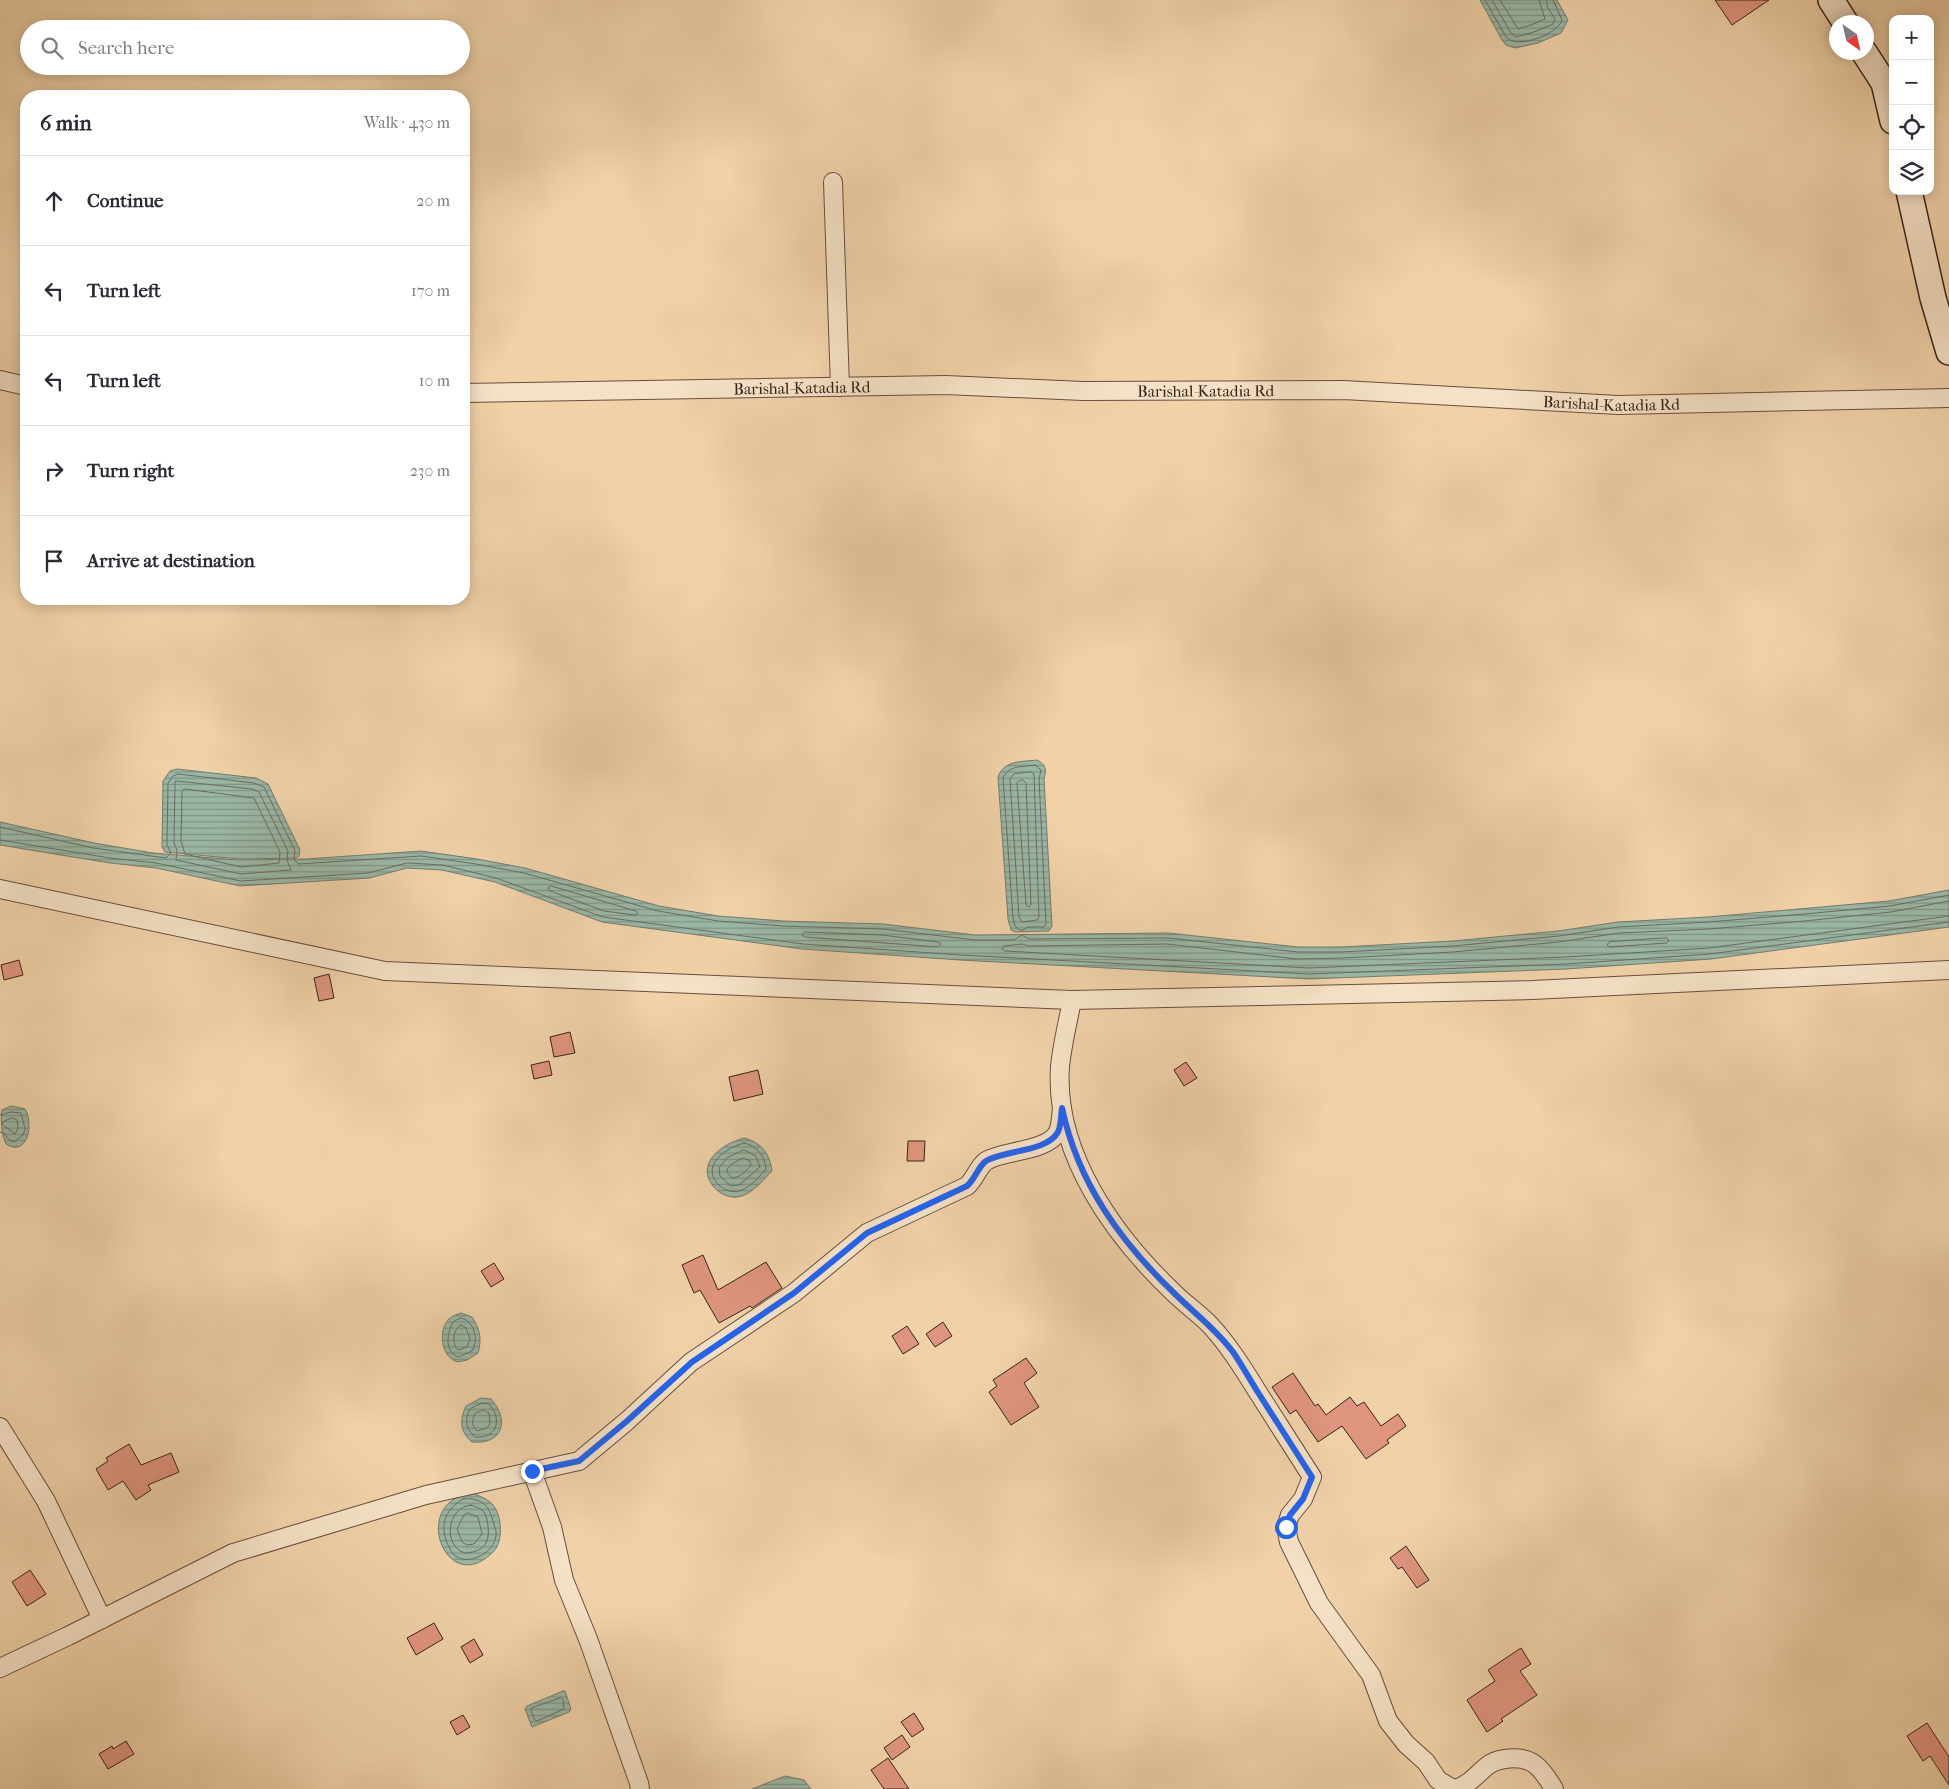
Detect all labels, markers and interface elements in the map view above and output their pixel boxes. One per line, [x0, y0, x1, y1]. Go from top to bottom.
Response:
north arrow [1829, 15, 1874, 60]
map controls [1889, 15, 1934, 195]
button: + [1889, 15, 1934, 60]
search box [20, 20, 470, 75]
icon: search [38, 34, 66, 62]
text: Search here [78, 37, 174, 59]
button: − [1889, 60, 1934, 105]
button: locate [1889, 105, 1934, 150]
text: 6 min [40, 111, 92, 135]
text: Walk · 430 m [364, 113, 450, 132]
button: layers [1889, 150, 1934, 195]
icon: ahead [40, 187, 68, 215]
text: Continue [87, 190, 163, 212]
text: 20 m [416, 191, 450, 210]
icon: left [40, 277, 68, 305]
text: Turn left [87, 280, 161, 302]
text: 170 m [411, 281, 450, 300]
icon: left [40, 367, 68, 395]
text: Turn left [87, 370, 161, 392]
text: 10 m [419, 371, 450, 390]
street label: Barishal-Katadia Rd [733, 377, 871, 399]
street label: Barishal-Katadia Rd [1137, 381, 1275, 401]
street label: Barishal-Katadia Rd [1542, 392, 1680, 415]
icon: right [40, 457, 68, 485]
text: Turn right [87, 460, 174, 482]
text: 230 m [410, 461, 450, 480]
icon: arrive [40, 547, 68, 575]
text: Arrive at destination [87, 550, 255, 572]
route end [521, 1460, 544, 1483]
route start [1275, 1516, 1298, 1539]

